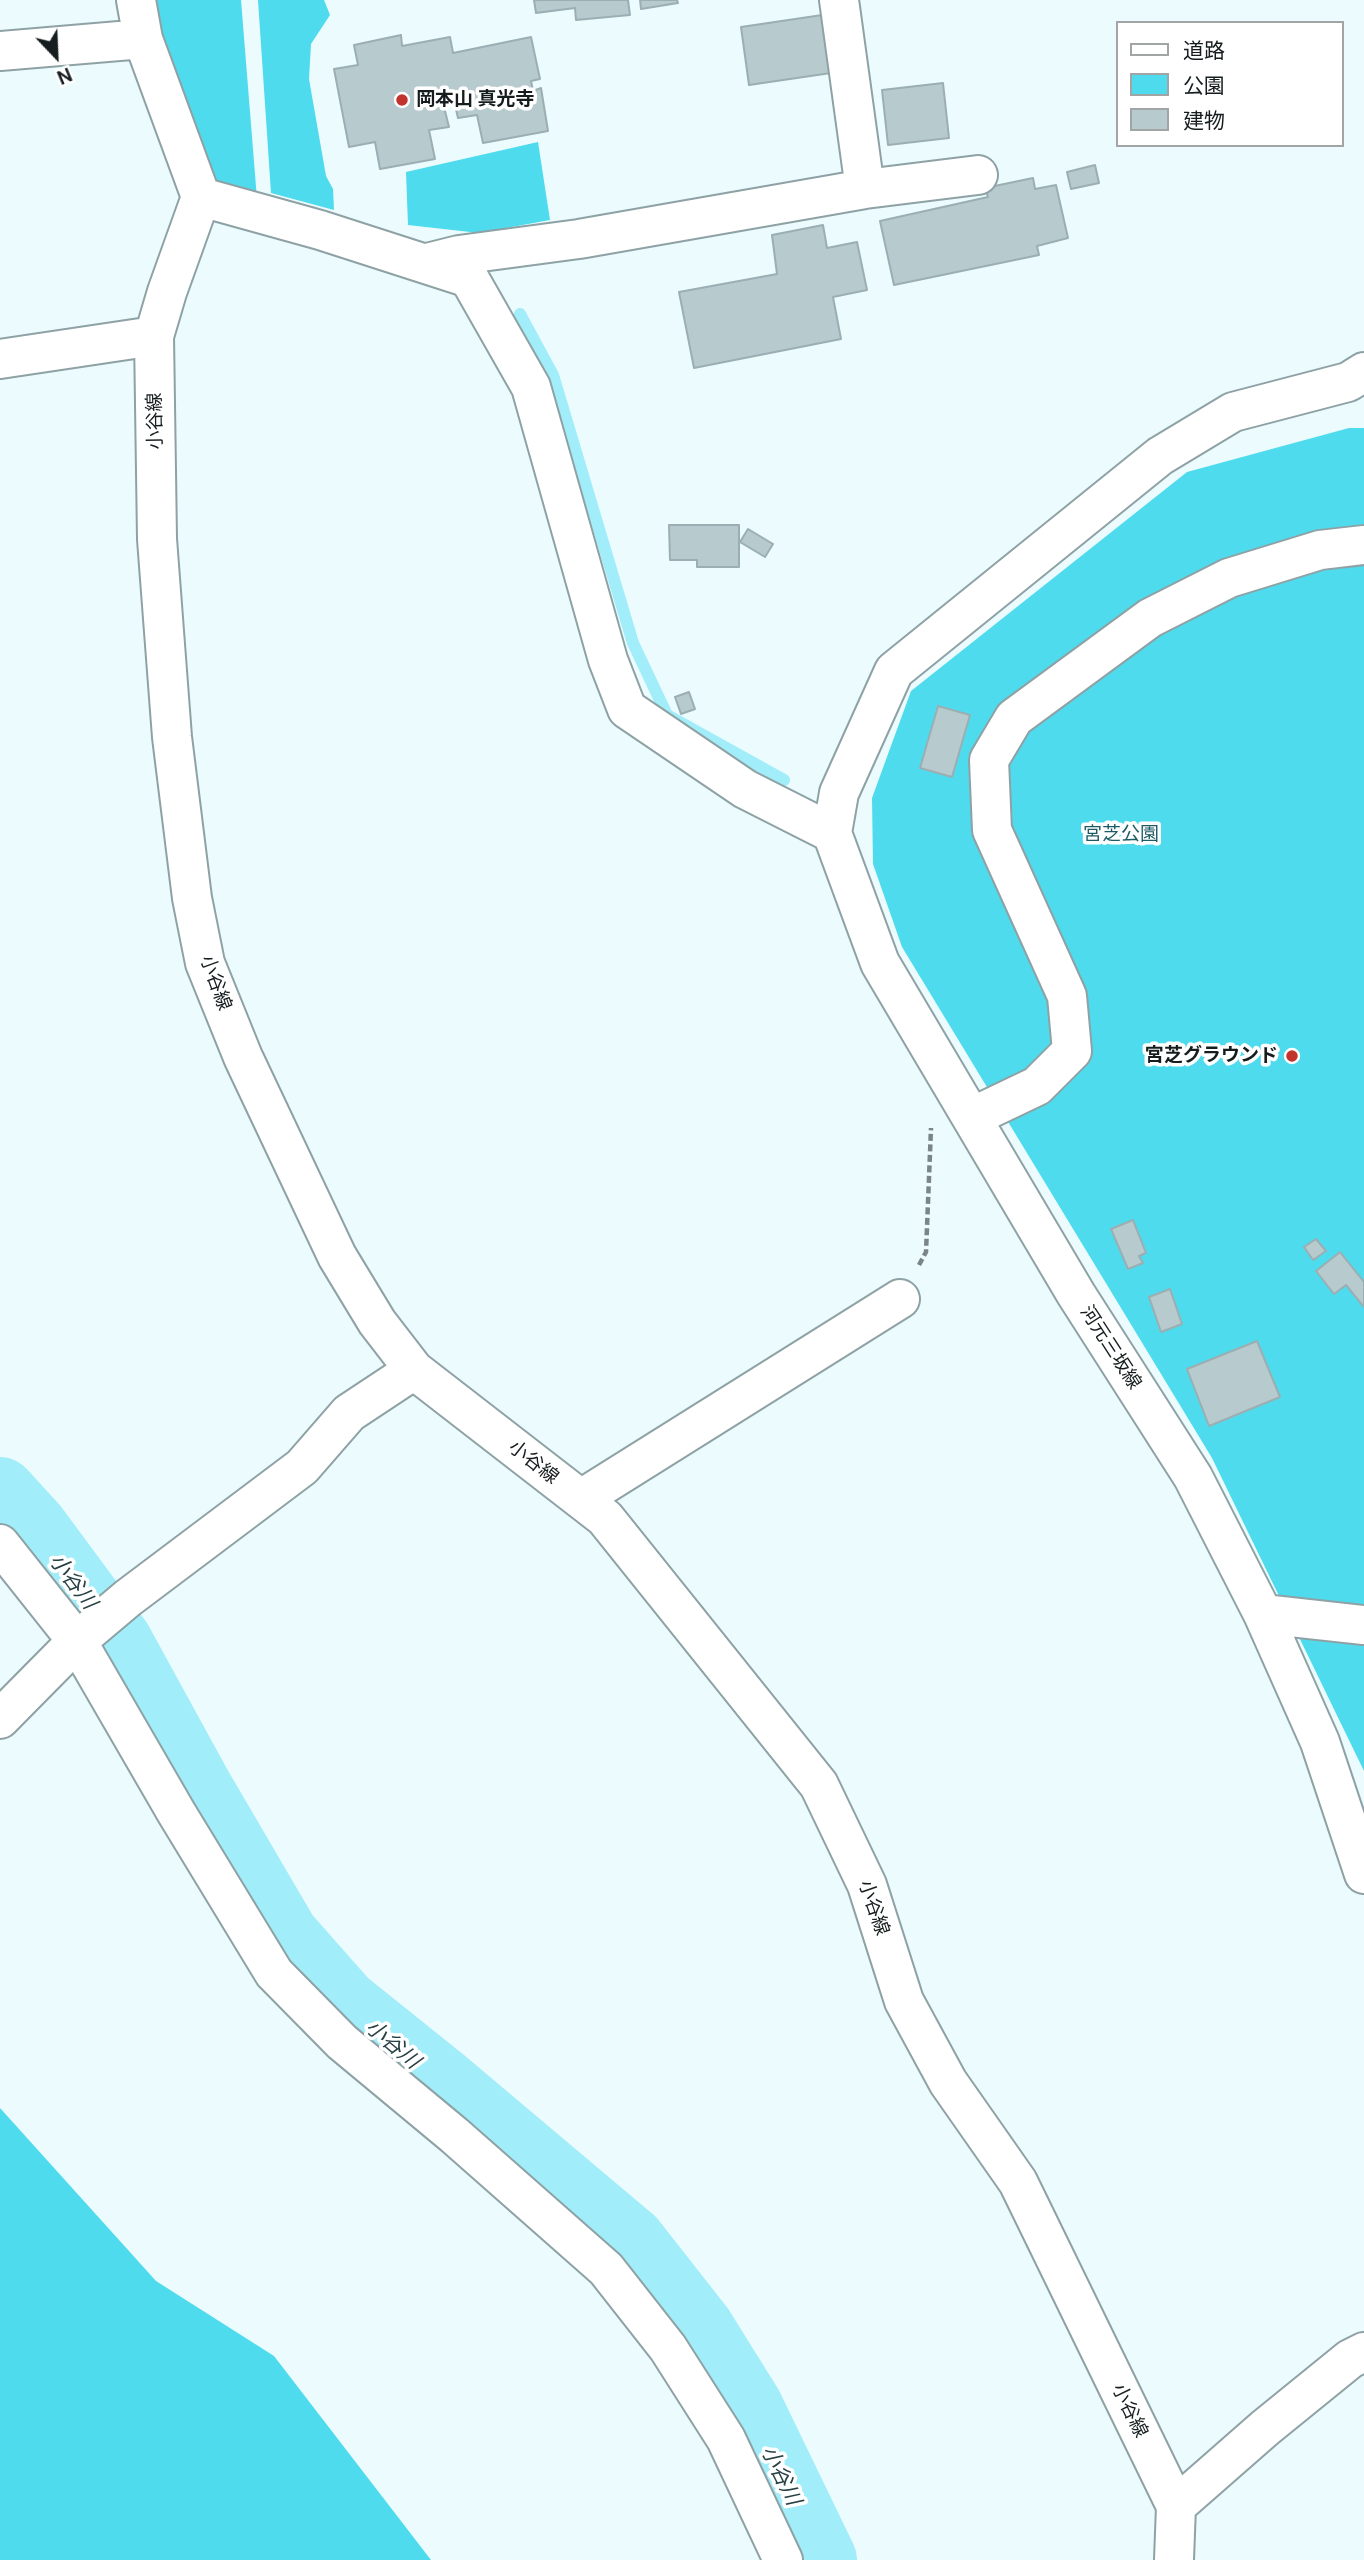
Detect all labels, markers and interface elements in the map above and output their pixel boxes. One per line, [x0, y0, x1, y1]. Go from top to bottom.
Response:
north arrow [21, 21, 91, 91]
legend [1116, 21, 1343, 147]
text: 道路 [1183, 37, 1225, 65]
text: N [53, 62, 76, 90]
text: 公園 [1183, 72, 1225, 100]
place label: 岡本山 真光寺 [416, 89, 534, 111]
marker: 岡本山 真光寺 [394, 92, 410, 108]
text: 建物 [1183, 107, 1225, 135]
street label: 小谷線 [144, 392, 168, 450]
park label: 宮芝公園 [1083, 824, 1159, 846]
street label: 小谷線 [195, 952, 235, 1014]
place label: 宮芝グラウンド [1145, 1045, 1278, 1067]
marker: 宮芝グラウンド [1284, 1048, 1300, 1064]
street label: 河元三坂線 [1075, 1302, 1145, 1394]
street label: 小谷線 [504, 1436, 562, 1490]
water label: 小谷川 [43, 1549, 101, 1615]
street label: 小谷線 [853, 1877, 893, 1939]
water label: 小谷川 [360, 2015, 424, 2075]
street label: 小谷線 [1106, 2380, 1152, 2442]
water label: 小谷川 [755, 2442, 805, 2510]

